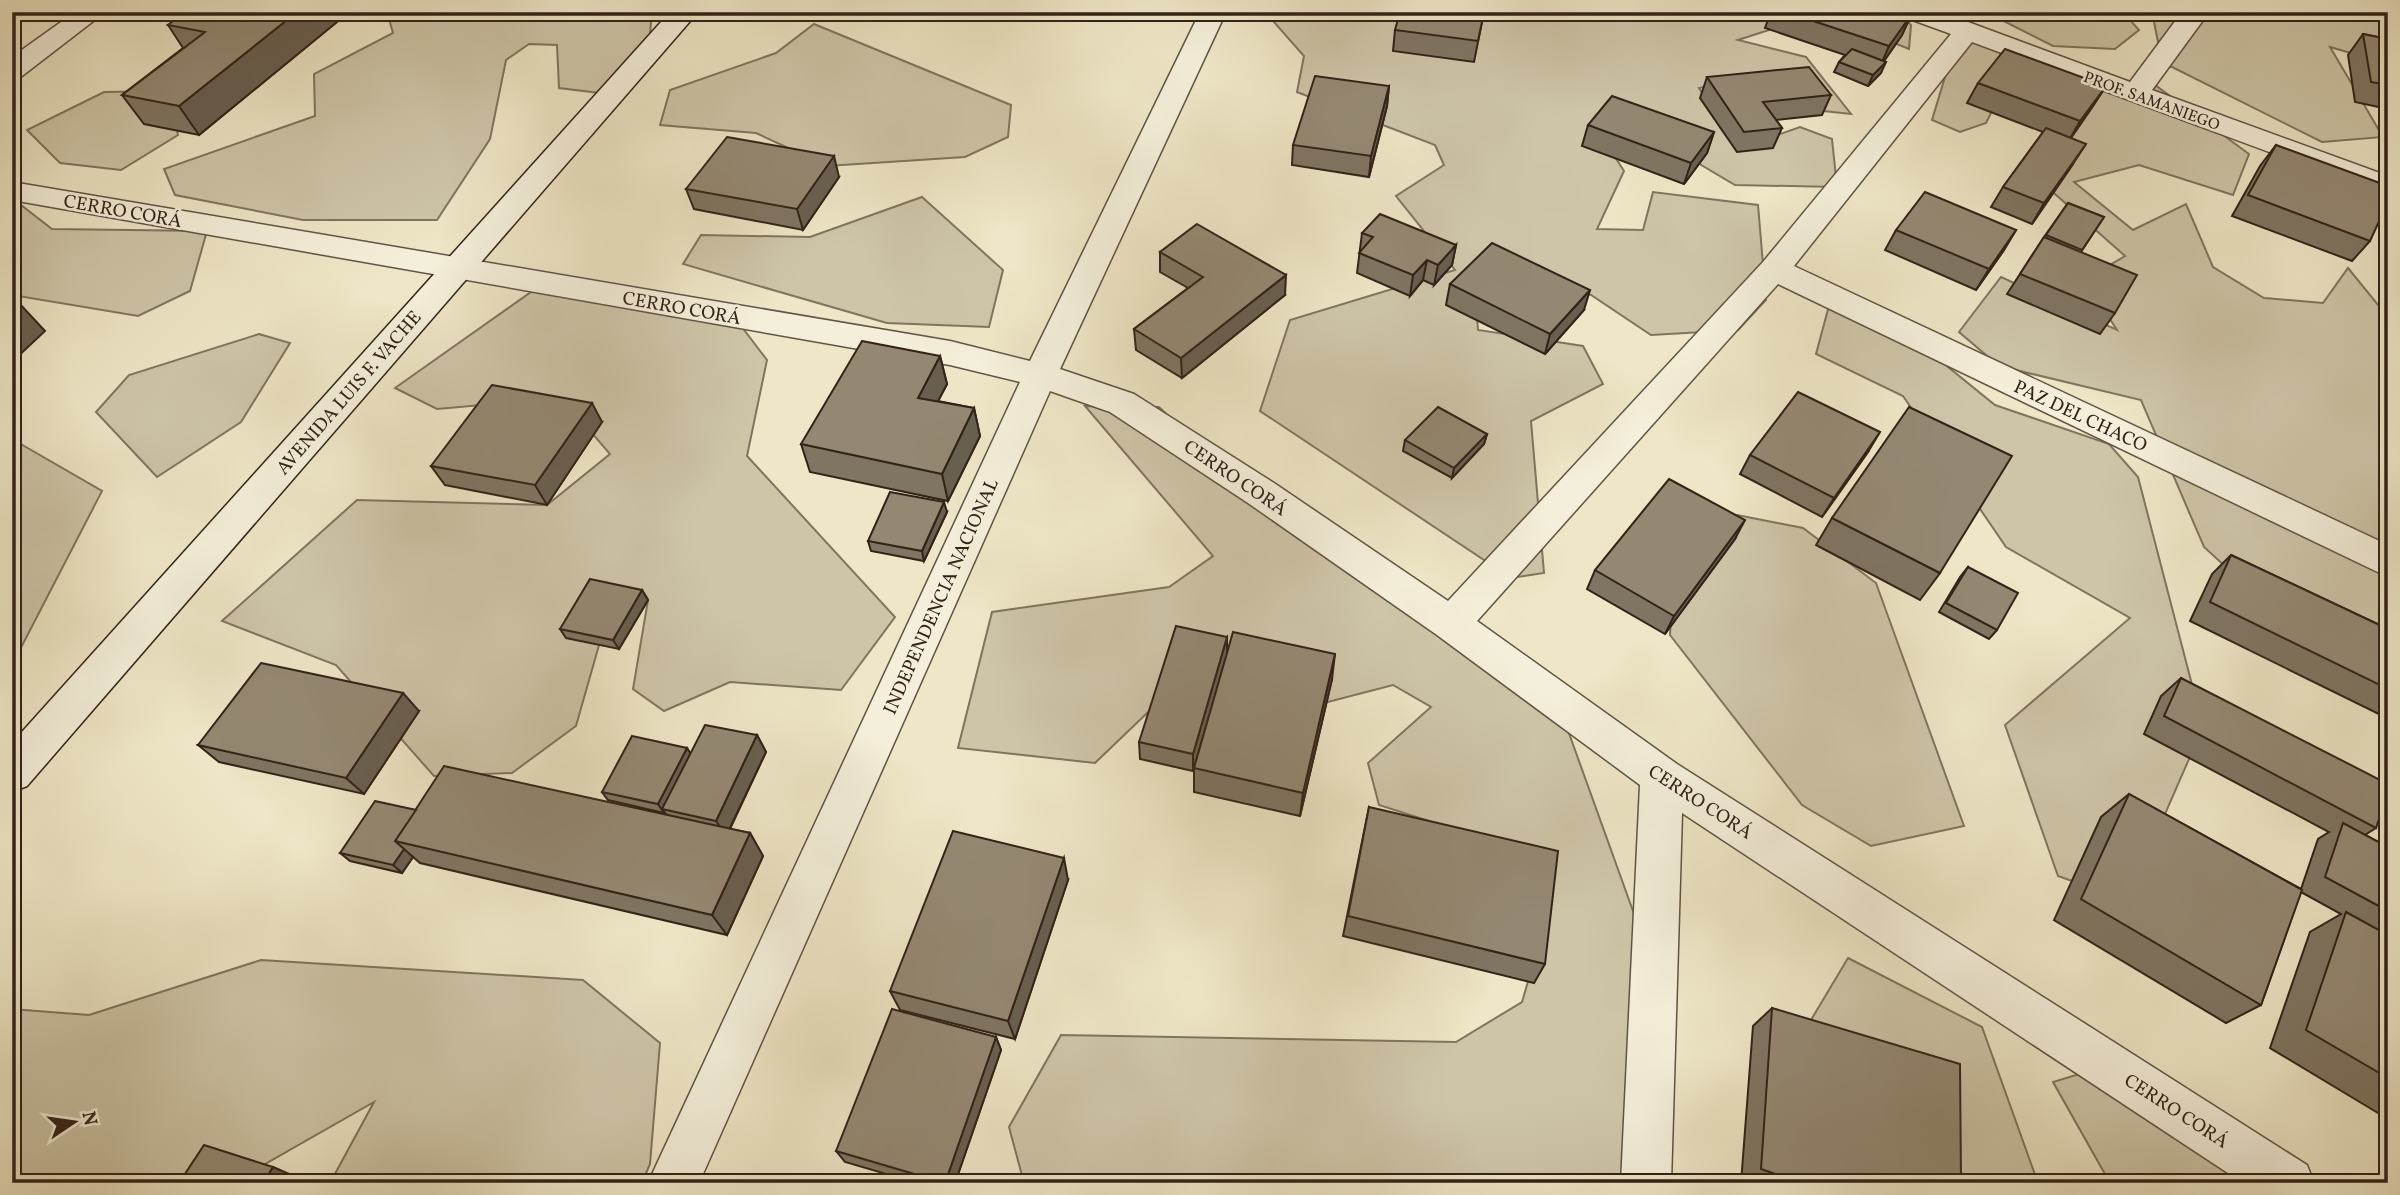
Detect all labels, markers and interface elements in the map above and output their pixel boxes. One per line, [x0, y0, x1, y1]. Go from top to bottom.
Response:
street label: PROF. SAMANIEGO [2080, 67, 2223, 137]
street label: CERRO CORÁ [61, 189, 184, 235]
street label: CERRO CORÁ [620, 286, 743, 332]
street label: AVENIDA LUIS F. VACHE [271, 306, 428, 481]
street label: PAZ DEL CHACO [2009, 374, 2151, 459]
street label: CERRO CORÁ [1178, 434, 1292, 523]
street label: INDEPENDENCIA NACIONAL [878, 474, 1006, 719]
street label: CERRO CORÁ [1643, 759, 1757, 846]
street label: CERRO CORÁ [2119, 1068, 2233, 1155]
north arrow [38, 1086, 108, 1156]
text: N [74, 1109, 103, 1128]

